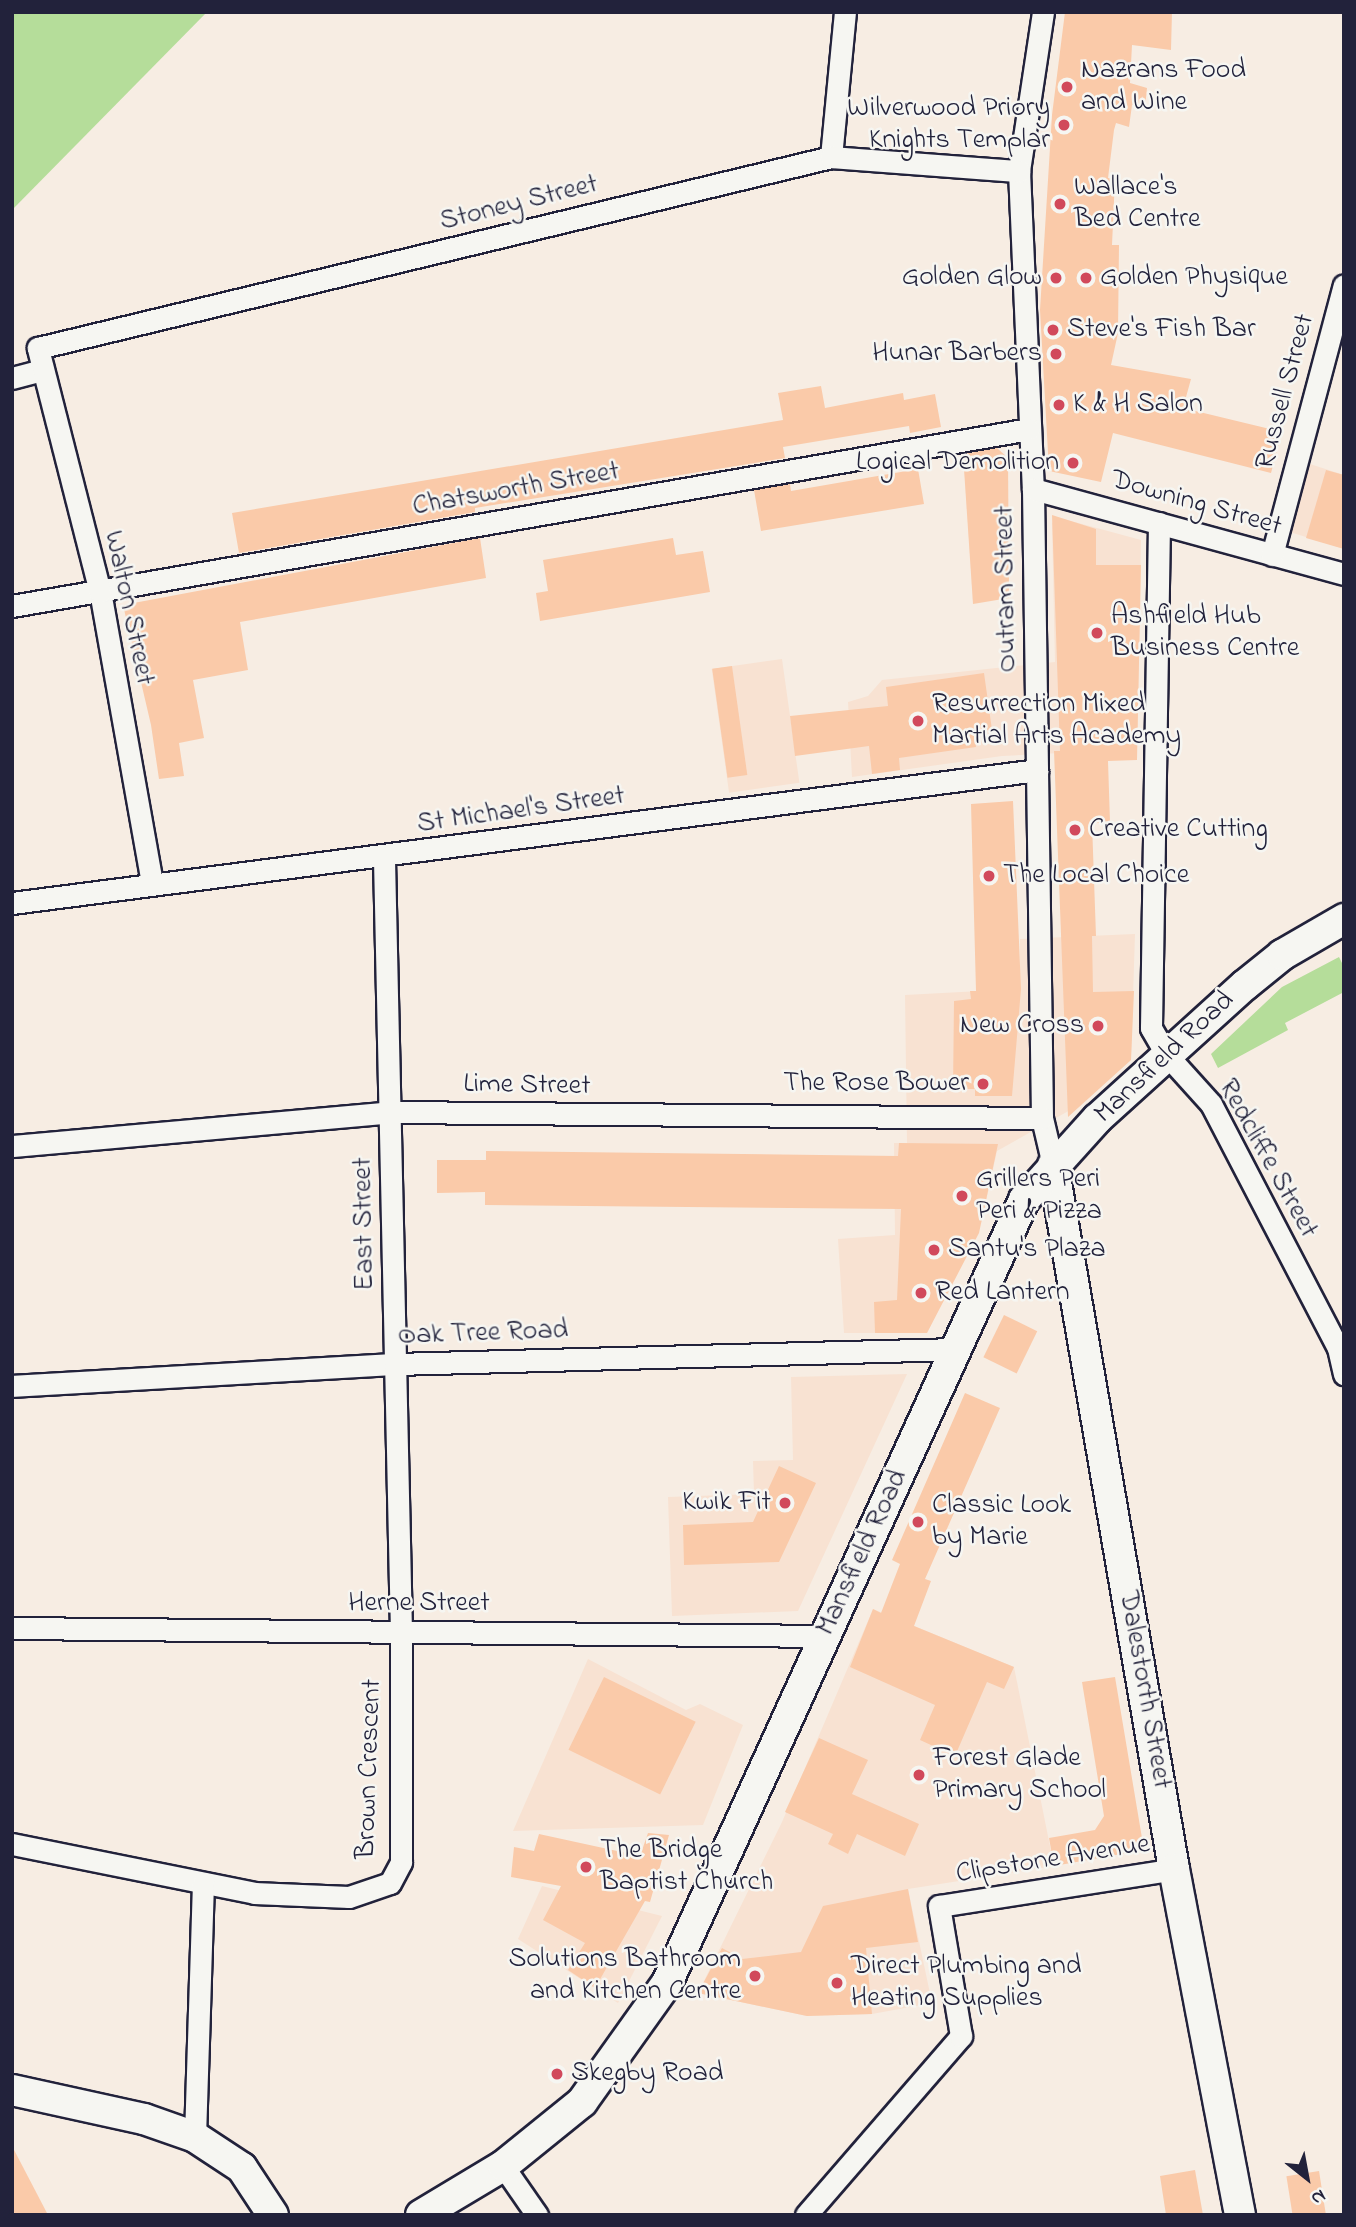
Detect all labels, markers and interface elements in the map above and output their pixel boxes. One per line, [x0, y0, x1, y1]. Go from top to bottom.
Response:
place label: Nazrans Food and Wine [1081, 54, 1246, 120]
marker: Nazrans Food and Wine [1059, 79, 1075, 95]
place label: Wilverwood Priory Knights Templar [847, 92, 1050, 158]
marker: Wilverwood Priory Knights Templar [1056, 117, 1072, 133]
street label: Stoney Street [437, 168, 601, 240]
place label: Wallace's Bed Centre [1074, 171, 1200, 237]
marker: Wallace's Bed Centre [1052, 196, 1068, 212]
place label: Golden Glow [902, 261, 1042, 295]
place label: Golden Physique [1100, 261, 1288, 295]
marker: Golden Glow [1048, 270, 1064, 286]
marker: Golden Physique [1078, 270, 1094, 286]
street label: Russell Street [1249, 311, 1323, 473]
place label: Steve's Fish Bar [1067, 313, 1256, 347]
marker: Steve's Fish Bar [1045, 322, 1061, 338]
place label: Hunar Barbers [872, 337, 1042, 371]
marker: Hunar Barbers [1048, 346, 1064, 362]
place label: K & H Salon [1073, 388, 1203, 422]
marker: K & H Salon [1051, 397, 1067, 413]
place label: Logical Demolition [856, 446, 1059, 480]
street label: Chatsworth Street [410, 455, 622, 525]
marker: Logical Demolition [1065, 455, 1081, 471]
street label: Downing Street [1107, 464, 1285, 544]
street label: Outram Street [989, 505, 1025, 673]
street label: Walton Street [95, 528, 161, 688]
place label: Ashfield Hub Business Centre [1111, 600, 1299, 666]
marker: Ashfield Hub Business Centre [1089, 625, 1105, 641]
place label: Resurrection Mixed Martial Arts Academy [932, 688, 1181, 754]
marker: Resurrection Mixed Martial Arts Academy [910, 713, 926, 729]
street label: St Michael's Street [415, 780, 627, 842]
place label: Creative Cutting [1089, 813, 1268, 847]
marker: Creative Cutting [1067, 822, 1083, 838]
place label: The Local Choice [1003, 859, 1189, 893]
marker: The Local Choice [981, 868, 997, 884]
street label: Mansfield Road [1088, 985, 1242, 1131]
place label: New Cross [960, 1009, 1084, 1043]
marker: New Cross [1090, 1018, 1106, 1034]
place label: The Rose Bower [783, 1067, 969, 1101]
street label: Lime Street [463, 1068, 591, 1104]
street label: Redcliffe Street [1210, 1074, 1324, 1244]
marker: The Rose Bower [975, 1076, 991, 1092]
street label: East Street [347, 1157, 383, 1291]
place label: Grillers Peri Peri & Pizza [976, 1163, 1102, 1229]
marker: Grillers Peri Peri & Pizza [954, 1188, 970, 1204]
place label: Santu's Plaza [948, 1233, 1106, 1267]
marker: Santu's Plaza [926, 1242, 942, 1258]
place label: Red Lantern [935, 1276, 1069, 1310]
marker: Red Lantern [913, 1285, 929, 1301]
street label: Oak Tree Road [397, 1314, 569, 1354]
street label: Mansfield Road [810, 1465, 916, 1641]
place label: Kwik Fit [682, 1486, 771, 1520]
place label: Classic Look by Marie [932, 1489, 1071, 1555]
marker: Kwik Fit [777, 1495, 793, 1511]
marker: Classic Look by Marie [910, 1514, 926, 1530]
street label: Herne Street [348, 1587, 490, 1621]
street label: Dalestorth Street [1110, 1589, 1178, 1791]
street label: Brown Crescent [350, 1678, 390, 1860]
place label: Forest Glade Primary School [933, 1742, 1106, 1808]
marker: Forest Glade Primary School [911, 1767, 927, 1783]
street label: Clipstone Avenue [954, 1828, 1152, 1892]
place label: The Bridge Baptist Church [600, 1834, 773, 1900]
marker: The Bridge Baptist Church [578, 1859, 594, 1875]
place label: Solutions Bathroom and Kitchen Centre [508, 1943, 741, 2009]
place label: Direct Plumbing and Heating Supplies [851, 1950, 1081, 2016]
marker: Solutions Bathroom and Kitchen Centre [747, 1968, 763, 1984]
marker: Direct Plumbing and Heating Supplies [829, 1975, 845, 1991]
place label: Skegby Road [571, 2057, 724, 2091]
marker: Skegby Road [549, 2066, 565, 2082]
north arrow [1272, 2143, 1342, 2213]
text: N [1306, 2182, 1331, 2211]

